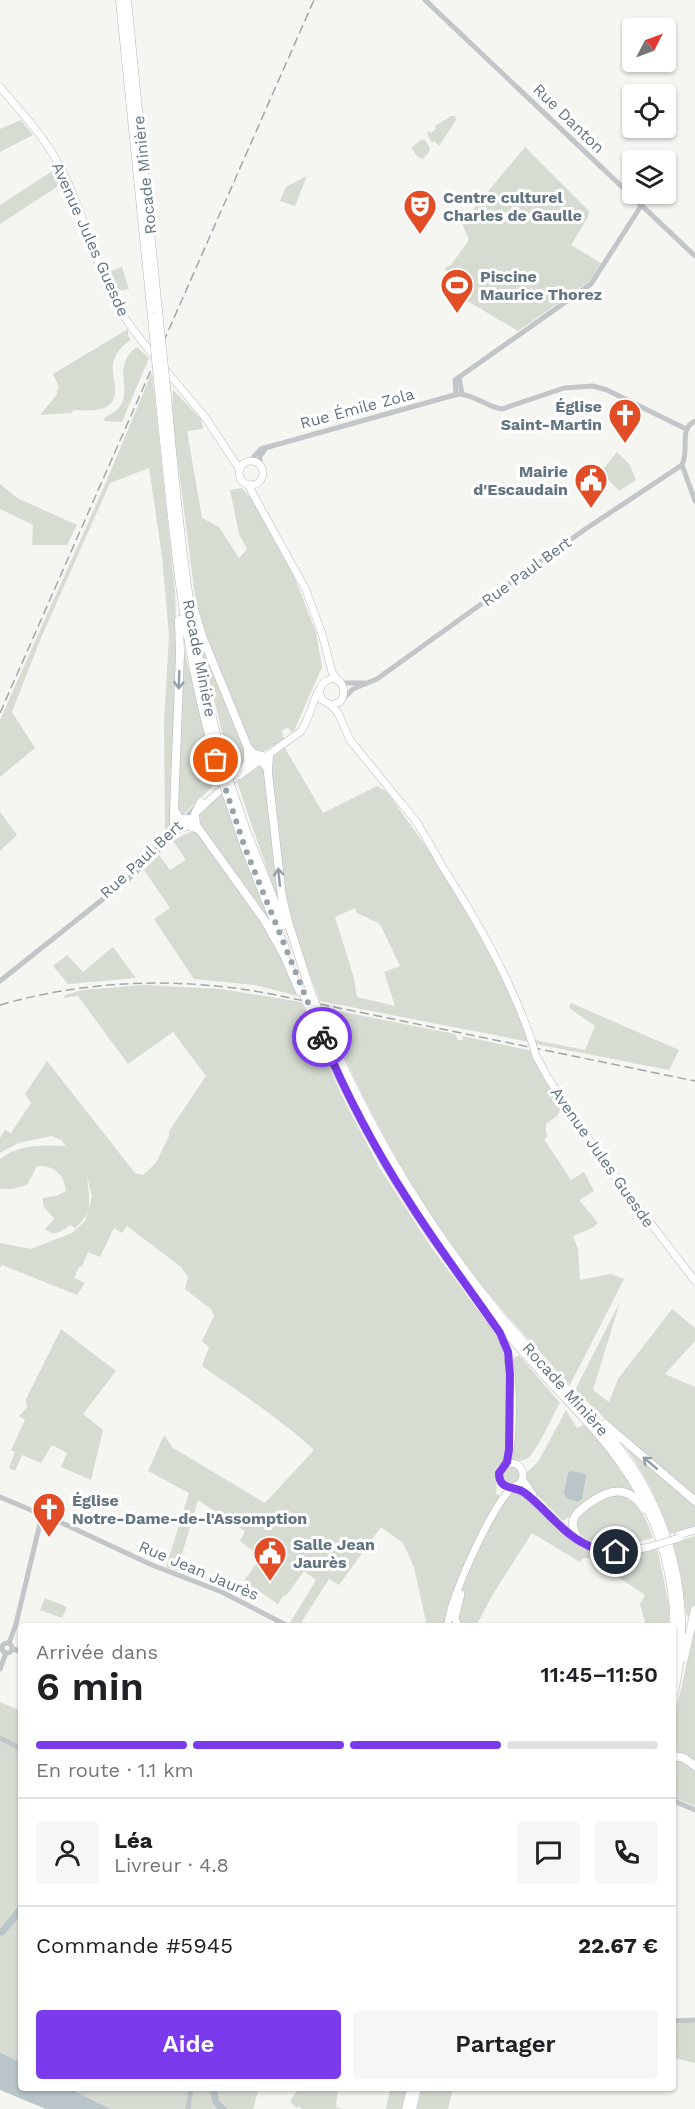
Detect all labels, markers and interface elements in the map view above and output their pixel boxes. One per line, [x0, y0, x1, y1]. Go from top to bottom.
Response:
north arrow [622, 18, 676, 72]
map controls [622, 18, 676, 204]
street label: Rue Danton [529, 80, 608, 157]
button: locate [622, 84, 676, 138]
street label: Rocade Minière [129, 115, 160, 235]
button: layers [622, 150, 676, 204]
street label: Avenue Jules Guesde [48, 159, 133, 319]
theatre icon: Centre culturel Charles de Gaulle [402, 188, 438, 235]
place label: Centre culturel Charles de Gaulle [443, 188, 582, 225]
sports icon: Piscine Maurice Thorez [439, 267, 475, 314]
place label: Piscine Maurice Thorez [480, 267, 602, 304]
street label: Rue Émile Zola [298, 384, 416, 433]
place label: Église Saint-Martin [501, 397, 602, 434]
church icon: Église Saint-Martin [607, 397, 643, 444]
place label: Mairie d'Escaudain [473, 462, 568, 499]
public building icon: Mairie d'Escaudain [573, 462, 609, 509]
street label: Rue Paul Bert [478, 532, 575, 610]
street label: Rocade Minière [179, 598, 220, 719]
one-way arrow [174, 669, 185, 689]
pin [190, 734, 241, 785]
icon: bag [199, 743, 232, 776]
street label: Rue Paul Bert [96, 816, 187, 902]
one-way arrow [273, 867, 284, 887]
courier [292, 1007, 352, 1067]
icon: bike [306, 1021, 339, 1054]
street label: Avenue Jules Guesde [547, 1083, 658, 1231]
street label: Rocade Minière [519, 1339, 613, 1440]
one-way arrow [642, 1457, 658, 1470]
church icon: Église Notre-Dame-de-l'Assomption [31, 1491, 67, 1538]
place label: Église Notre-Dame-de-l'Assomption [72, 1491, 307, 1528]
pin [590, 1526, 641, 1577]
public building icon: Salle Jean Jaurès [252, 1535, 288, 1582]
place label: Salle Jean Jaurès [293, 1535, 375, 1572]
icon: home [599, 1535, 632, 1568]
street label: Rue Jean Jaurès [136, 1537, 262, 1604]
text: Arrivée dans [36, 1640, 158, 1664]
text: 11:45–11:50 [541, 1662, 658, 1687]
text: 6 min [36, 1664, 144, 1709]
text: En route · 1.1 km [36, 1758, 194, 1782]
button: person [36, 1821, 99, 1884]
button: chat [517, 1821, 580, 1884]
button: phone [595, 1821, 658, 1884]
text: Léa [114, 1828, 153, 1853]
text: Livreur · 4.8 [114, 1853, 229, 1877]
text: Commande #5945 [36, 1933, 233, 1958]
text: 22.67 € [578, 1933, 658, 1958]
button: Aide [36, 2010, 341, 2079]
button: Partager [353, 2010, 658, 2079]

